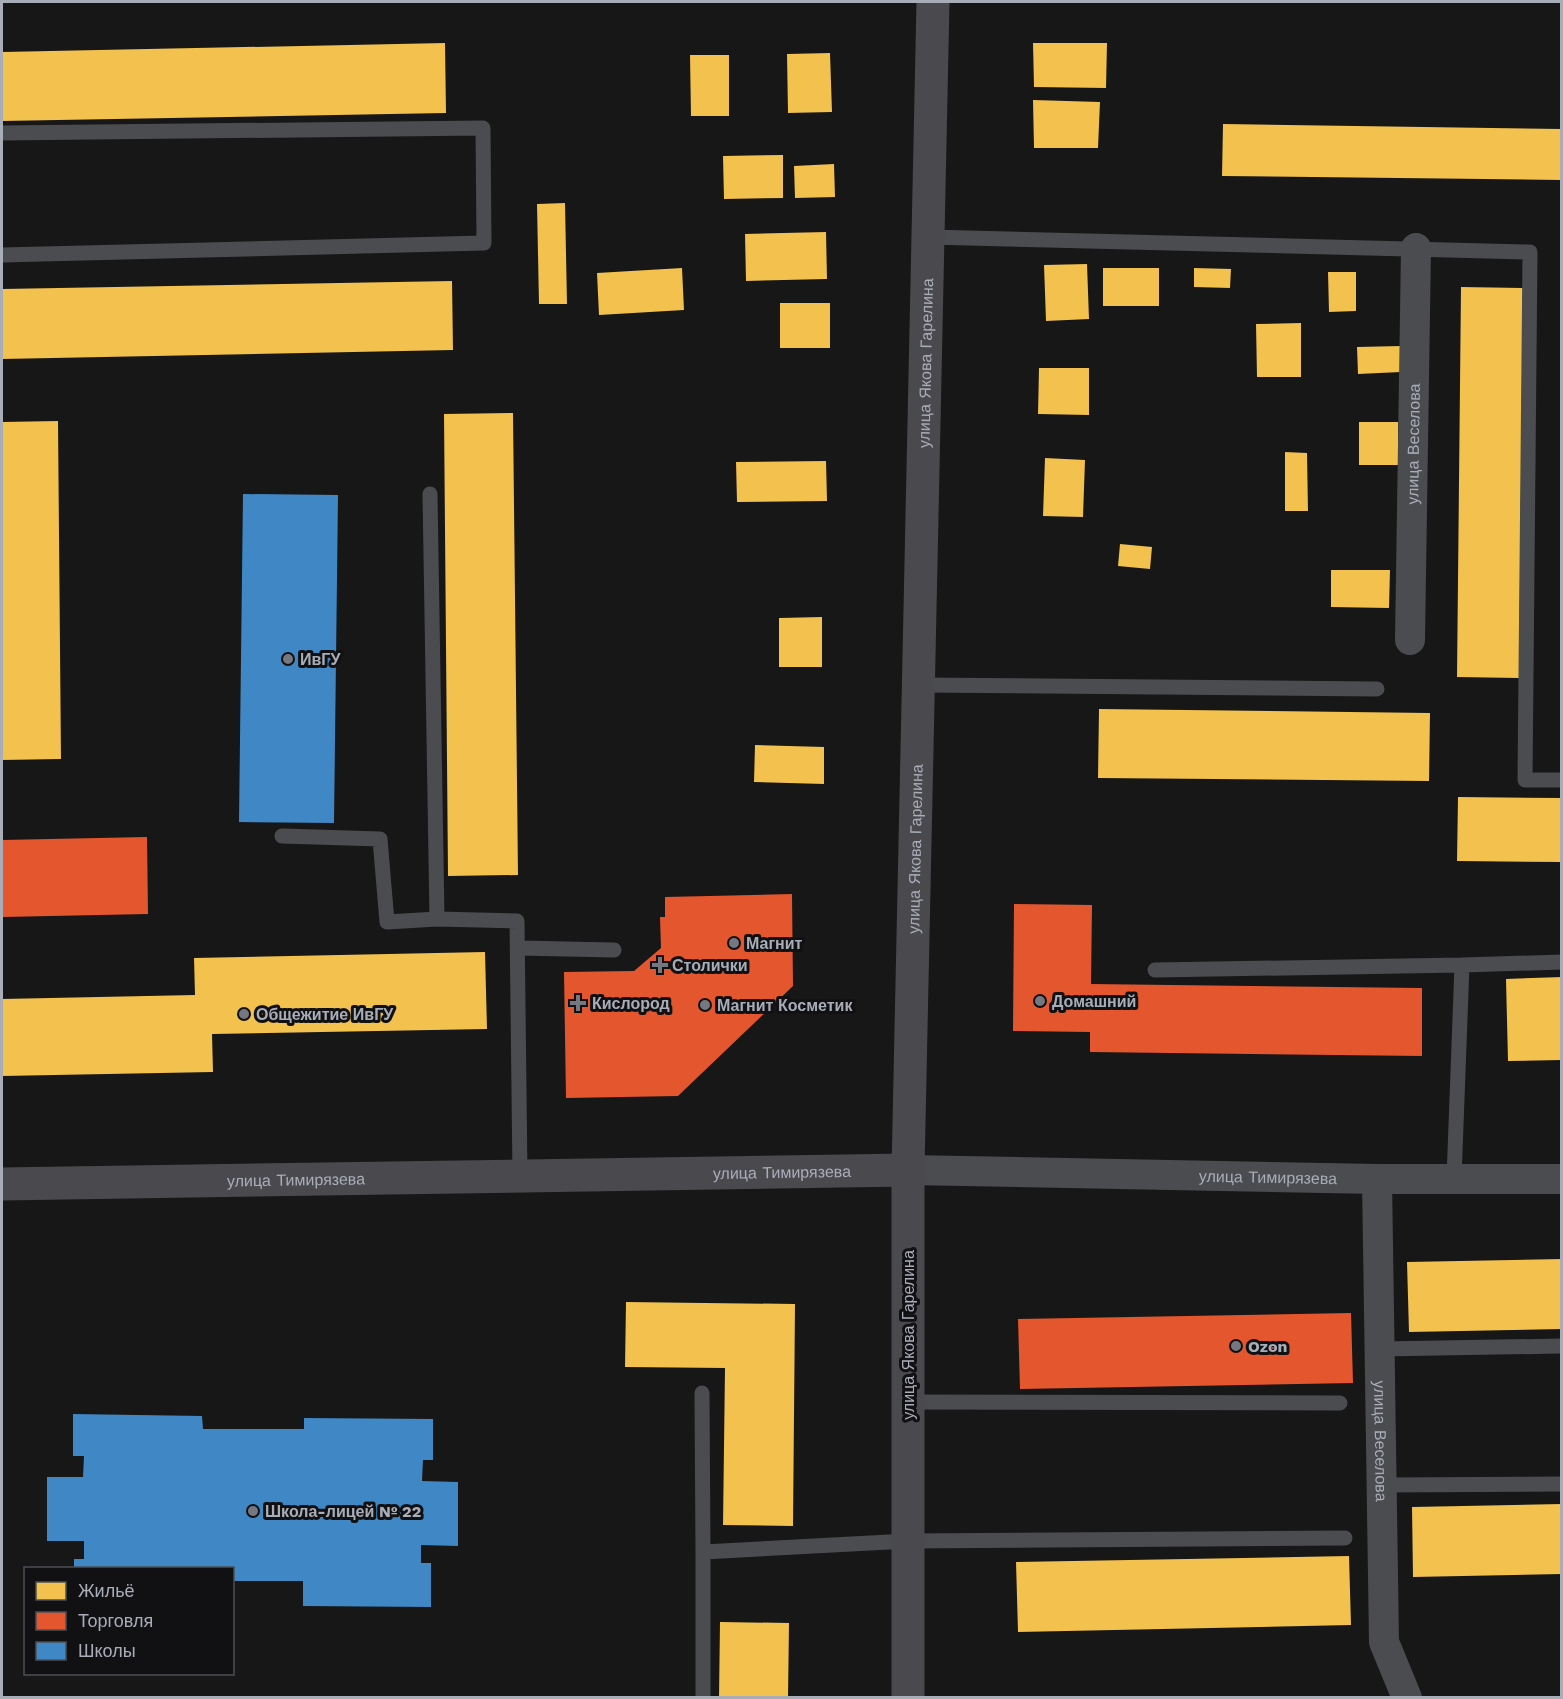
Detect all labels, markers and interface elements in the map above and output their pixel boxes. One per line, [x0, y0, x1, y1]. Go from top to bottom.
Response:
street label: улица Якова Гарелина [914, 278, 937, 448]
street label: улица Веселова [1403, 383, 1423, 505]
place label: ИвГУ [300, 650, 341, 669]
marker: ИвГУ [281, 652, 295, 666]
street label: улица Якова Гарелина [904, 764, 926, 934]
place label: Магнит [746, 934, 803, 953]
marker: Магнит [727, 936, 741, 950]
place label: Столички [672, 956, 748, 975]
marker: Столички [653, 958, 667, 972]
place label: Домашний [1052, 992, 1136, 1011]
marker: Кислород [569, 994, 587, 1012]
place label: Кислород [592, 994, 670, 1013]
marker: Домашний [1033, 994, 1047, 1008]
place label: Магнит Косметик [717, 996, 853, 1015]
marker: Магнит Косметик [698, 998, 712, 1012]
place label: Общежитие ИвГУ [256, 1005, 394, 1024]
marker: Общежитие ИвГУ [237, 1007, 251, 1021]
street label: улица Тимирязева [713, 1161, 851, 1183]
street label: улица Тимирязева [1199, 1166, 1337, 1188]
street label: улица Тимирязева [227, 1169, 365, 1190]
street label: улица Якова Гарелина [899, 1250, 918, 1420]
place label: Ozon [1248, 1337, 1287, 1356]
marker: Ozon [1229, 1339, 1243, 1353]
street label: улица Веселова [1371, 1380, 1391, 1502]
place label: Школа-лицей № 22 [265, 1502, 421, 1521]
marker: Школа-лицей № 22 [246, 1504, 260, 1518]
legend [24, 1567, 234, 1675]
text: Жильё [78, 1580, 135, 1601]
text: Торговля [78, 1610, 153, 1631]
text: Школы [78, 1640, 136, 1661]

